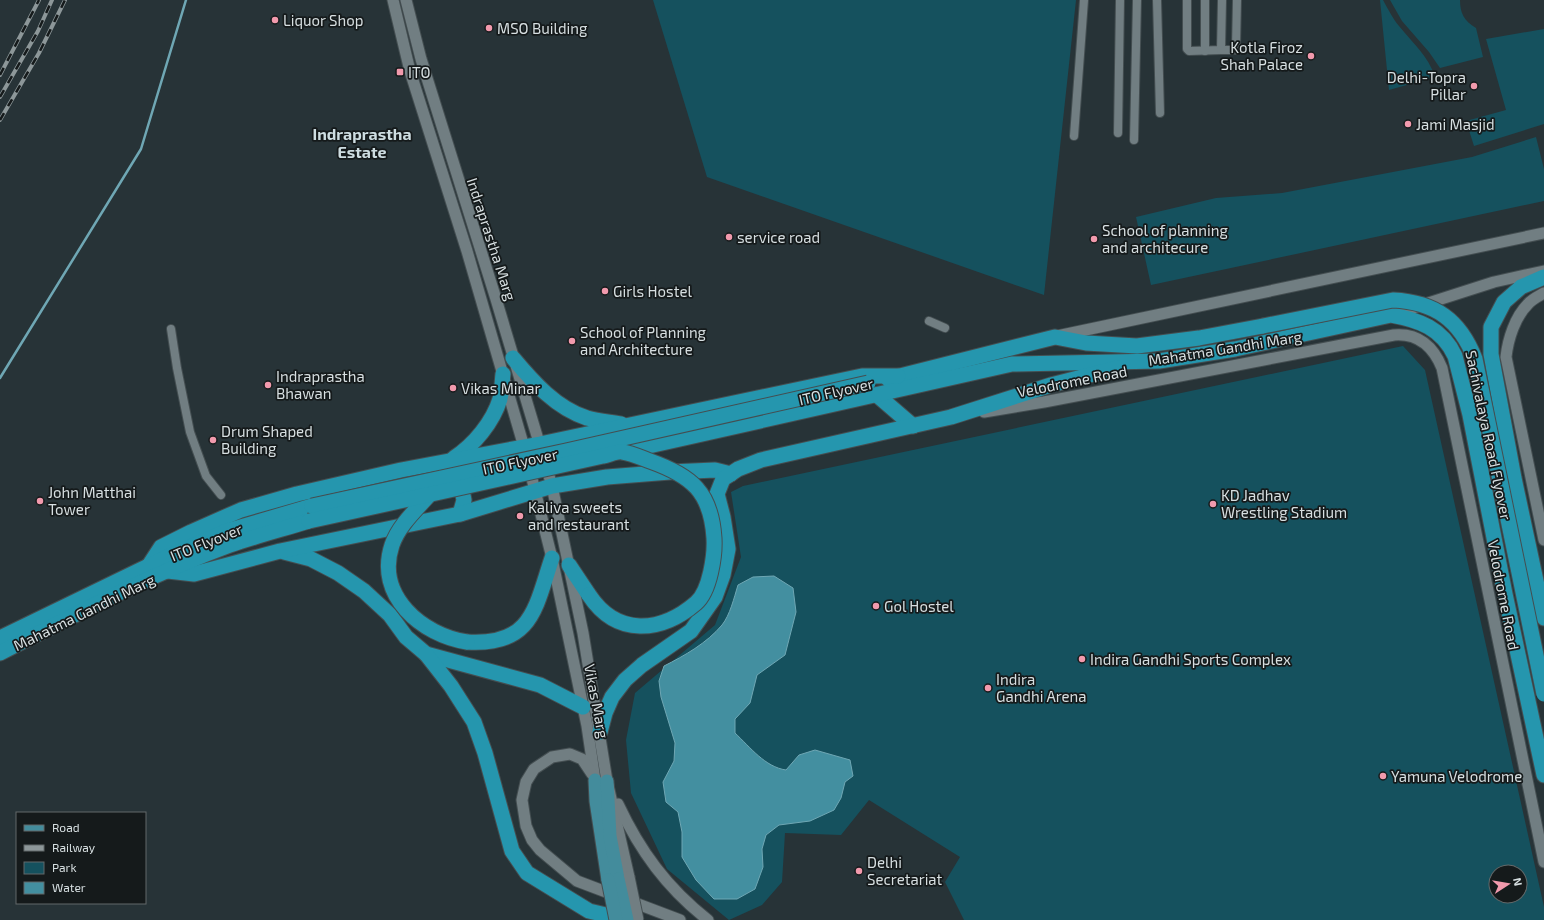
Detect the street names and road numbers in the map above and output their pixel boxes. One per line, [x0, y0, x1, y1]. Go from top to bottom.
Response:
street label: Indraprastha Marg [464, 175, 520, 303]
street label: Mahatma Gandhi Marg [1147, 327, 1304, 369]
street label: Sachivalaya Road Flyover [1462, 349, 1516, 521]
street label: Velodrome Road [1015, 362, 1129, 400]
street label: ITO Flyover [797, 374, 875, 408]
street label: ITO Flyover [481, 444, 559, 478]
street label: ITO Flyover [167, 519, 245, 565]
street label: Velodrome Road [1485, 538, 1523, 652]
street label: Mahatma Gandhi Marg [10, 570, 158, 654]
street label: Vikas Marg [581, 662, 613, 740]

